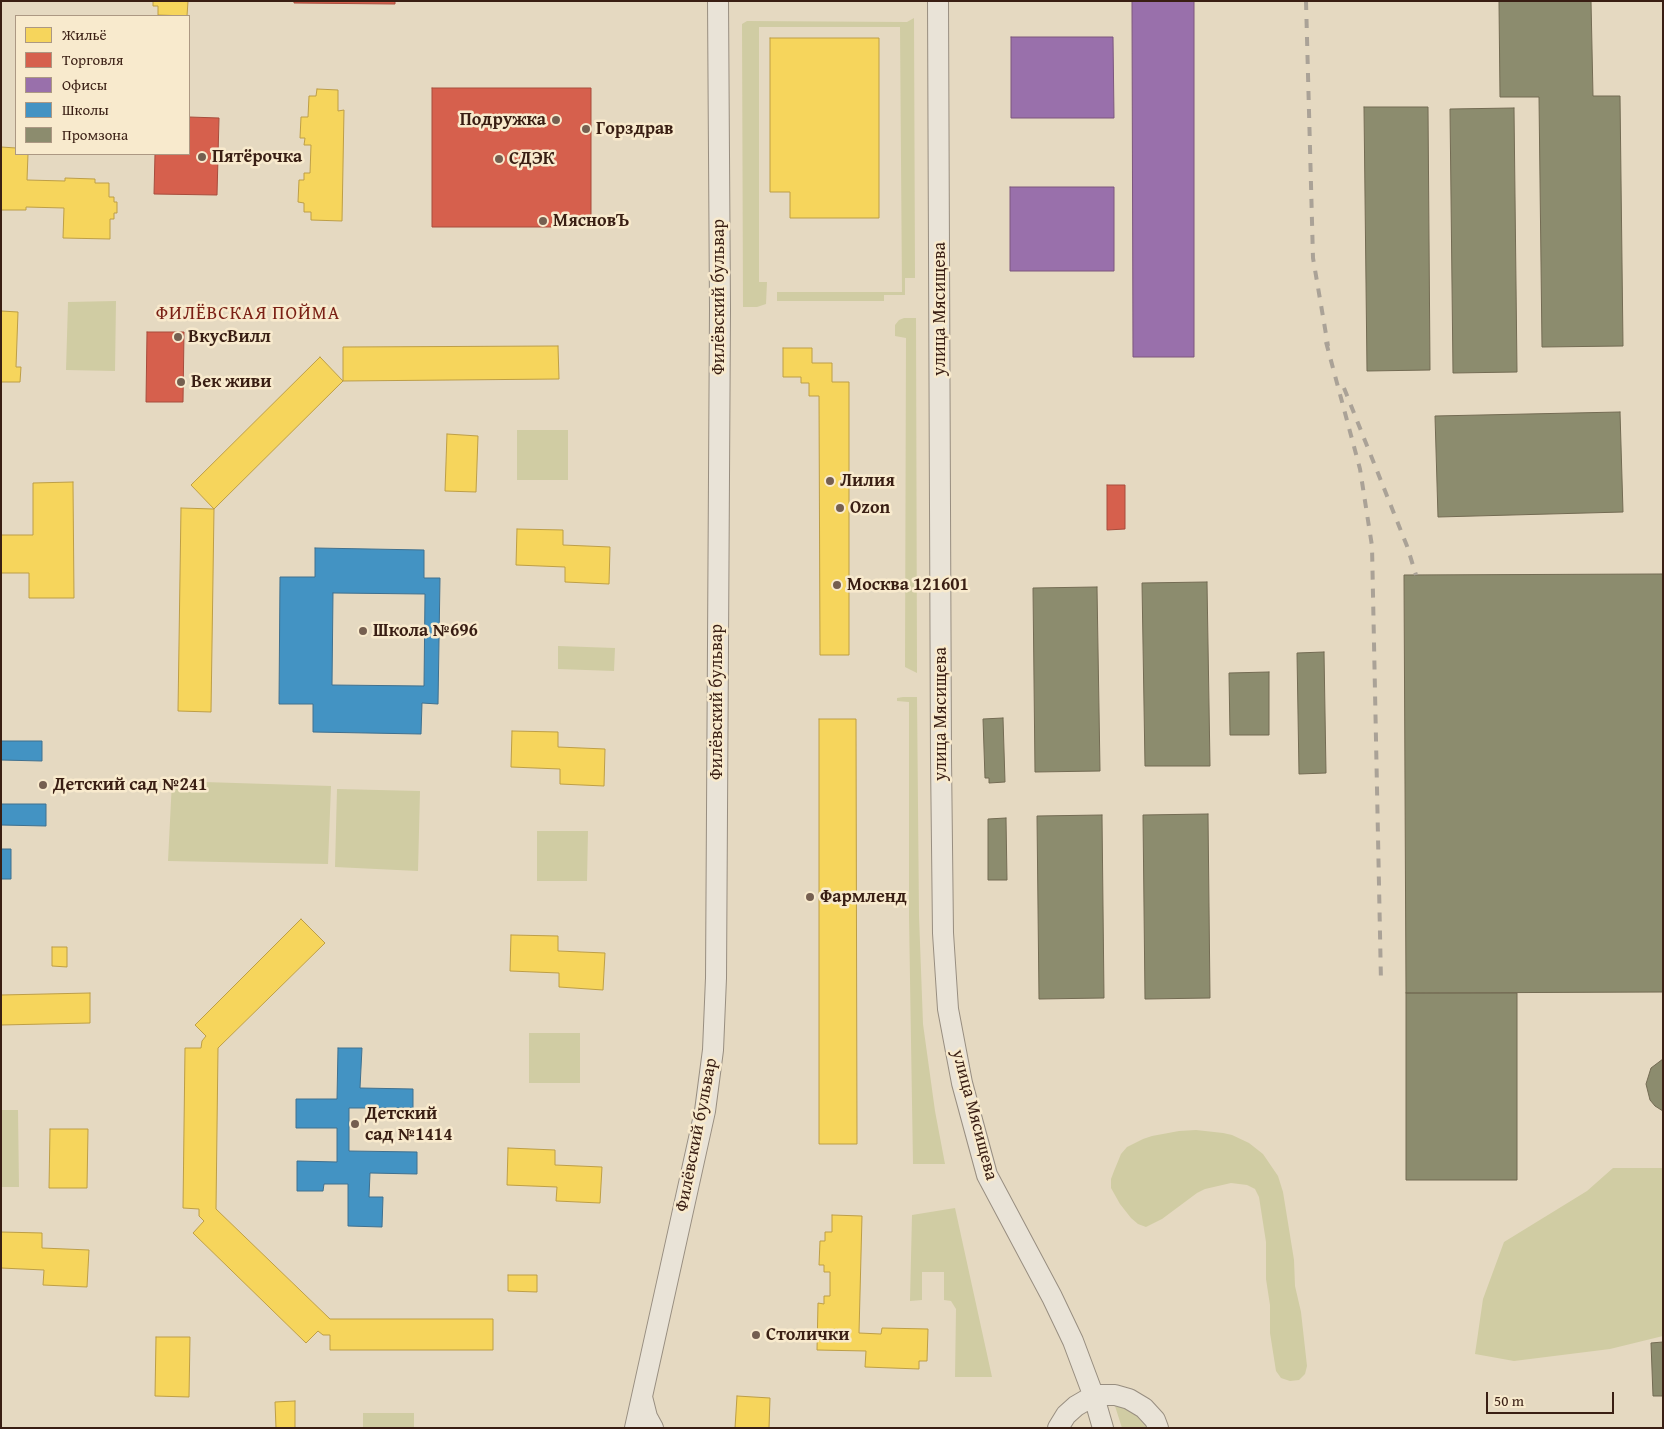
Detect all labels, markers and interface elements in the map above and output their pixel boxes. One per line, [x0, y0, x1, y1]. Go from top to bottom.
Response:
legend [15, 15, 190, 155]
text: Жильё [62, 24, 107, 45]
text: Торговля [62, 49, 123, 70]
text: Офисы [62, 74, 107, 95]
text: Школы [62, 99, 109, 120]
place label: Подружка [460, 109, 546, 131]
marker: Подружка [550, 114, 562, 126]
place label: Горздрав [596, 118, 674, 140]
marker: Горздрав [580, 123, 592, 135]
text: Промзона [62, 124, 128, 145]
place label: Пятёрочка [212, 146, 302, 168]
place label: СДЭК [509, 148, 555, 170]
marker: Пятёрочка [196, 151, 208, 163]
marker: СДЭК [493, 153, 505, 165]
place label: МясновЪ [553, 210, 630, 232]
marker: МясновЪ [537, 215, 549, 227]
street label: Филёвский бульвар [708, 219, 730, 375]
street label: улица Мясищева [929, 242, 951, 376]
district label: ФИЛЁВСКАЯ ПОЙМА [154, 303, 342, 325]
place label: ВкусВилл [188, 326, 271, 348]
marker: ВкусВилл [172, 331, 184, 343]
place label: Век живи [191, 371, 272, 393]
marker: Век живи [175, 376, 187, 388]
place label: Лилия [840, 470, 895, 492]
marker: Лилия [824, 475, 836, 487]
place label: Ozon [850, 497, 890, 519]
marker: Ozon [834, 502, 846, 514]
place label: Москва 121601 [847, 574, 969, 596]
marker: Москва 121601 [831, 579, 843, 591]
place label: Школа №696 [373, 620, 478, 642]
street label: Филёвский бульвар [706, 624, 728, 780]
marker: Школа №696 [357, 625, 369, 637]
street label: улица Мясищева [930, 647, 952, 781]
place label: Детский сад №241 [53, 774, 207, 796]
marker: Детский сад №241 [37, 779, 49, 791]
place label: Фармленд [820, 886, 907, 908]
marker: Фармленд [804, 891, 816, 903]
street label: улица Мясищева [946, 1047, 1002, 1183]
street label: Филёвский бульвар [671, 1056, 723, 1214]
place label: Детский сад №1414 [365, 1103, 452, 1146]
marker: Детский сад №1414 [349, 1118, 361, 1130]
place label: Столички [766, 1324, 849, 1346]
marker: Столички [750, 1329, 762, 1341]
scale bar [1489, 1382, 1616, 1414]
text: 50 m [1494, 1390, 1524, 1411]

